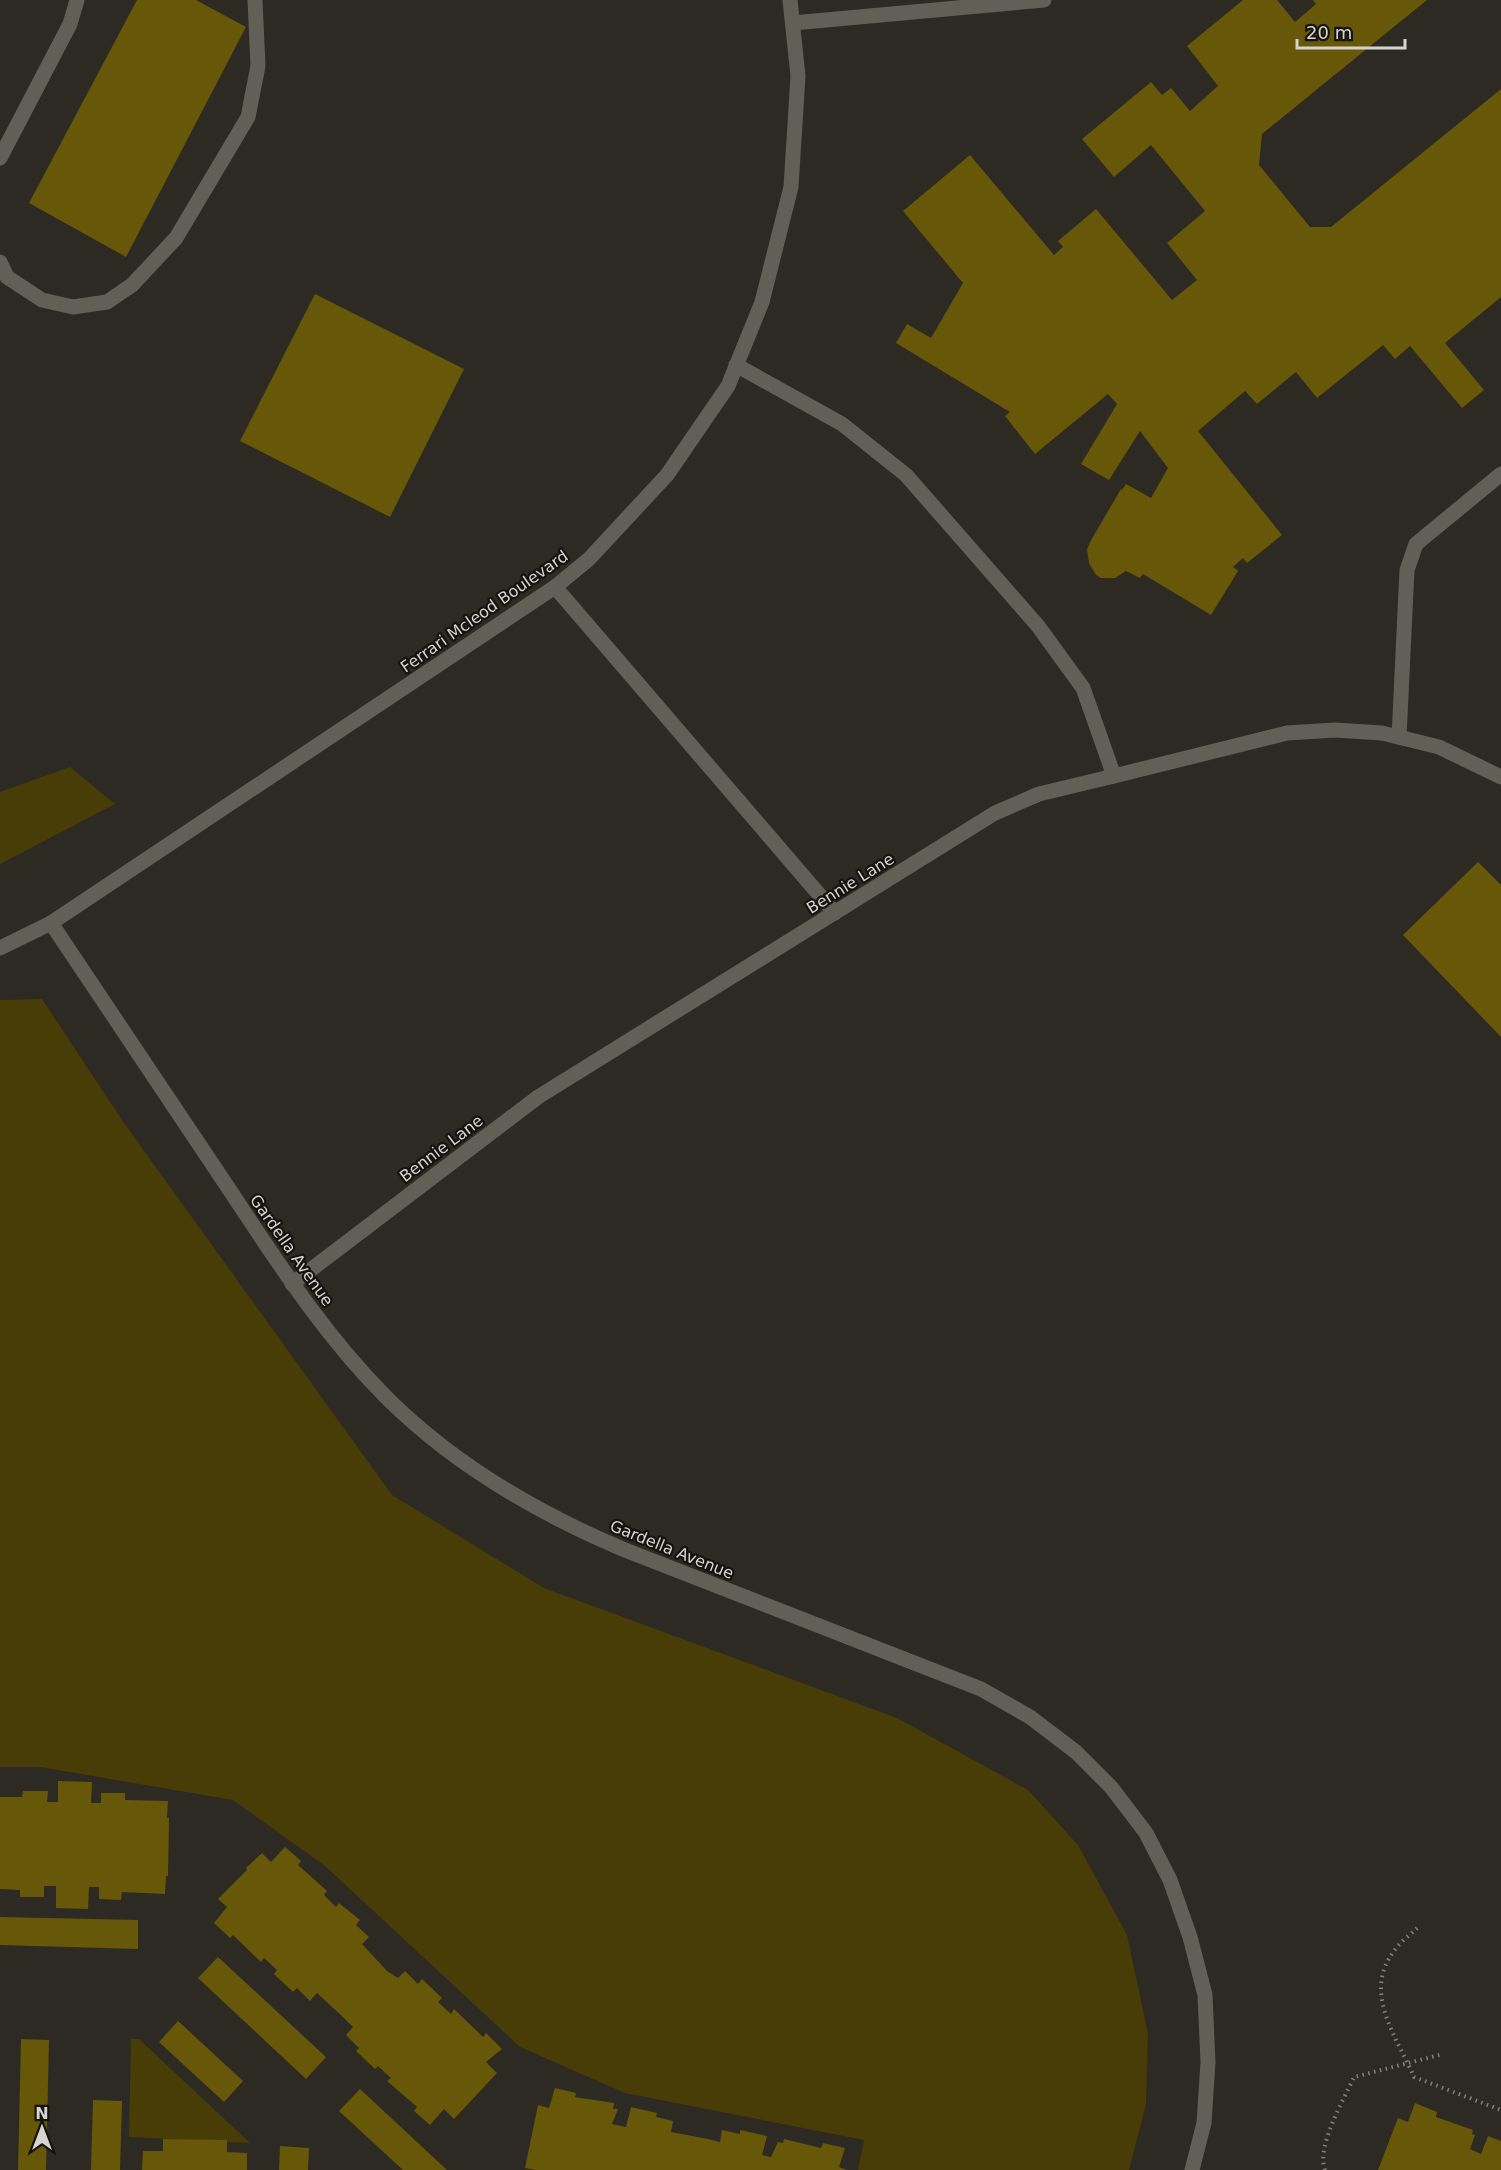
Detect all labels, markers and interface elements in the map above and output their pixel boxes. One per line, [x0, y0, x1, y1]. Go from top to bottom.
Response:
scale bar [1297, 12, 1405, 50]
text: 20 m [1306, 22, 1352, 43]
street label: Ferrari Mcleod Boulevard [397, 546, 572, 676]
street label: Bennie Lane [803, 849, 897, 918]
street label: Bennie Lane [396, 1111, 487, 1186]
street label: Gardella Avenue [246, 1191, 337, 1310]
street label: Gardella Avenue [607, 1516, 736, 1583]
north arrow [12, 2098, 72, 2158]
text: N [35, 2104, 49, 2123]

